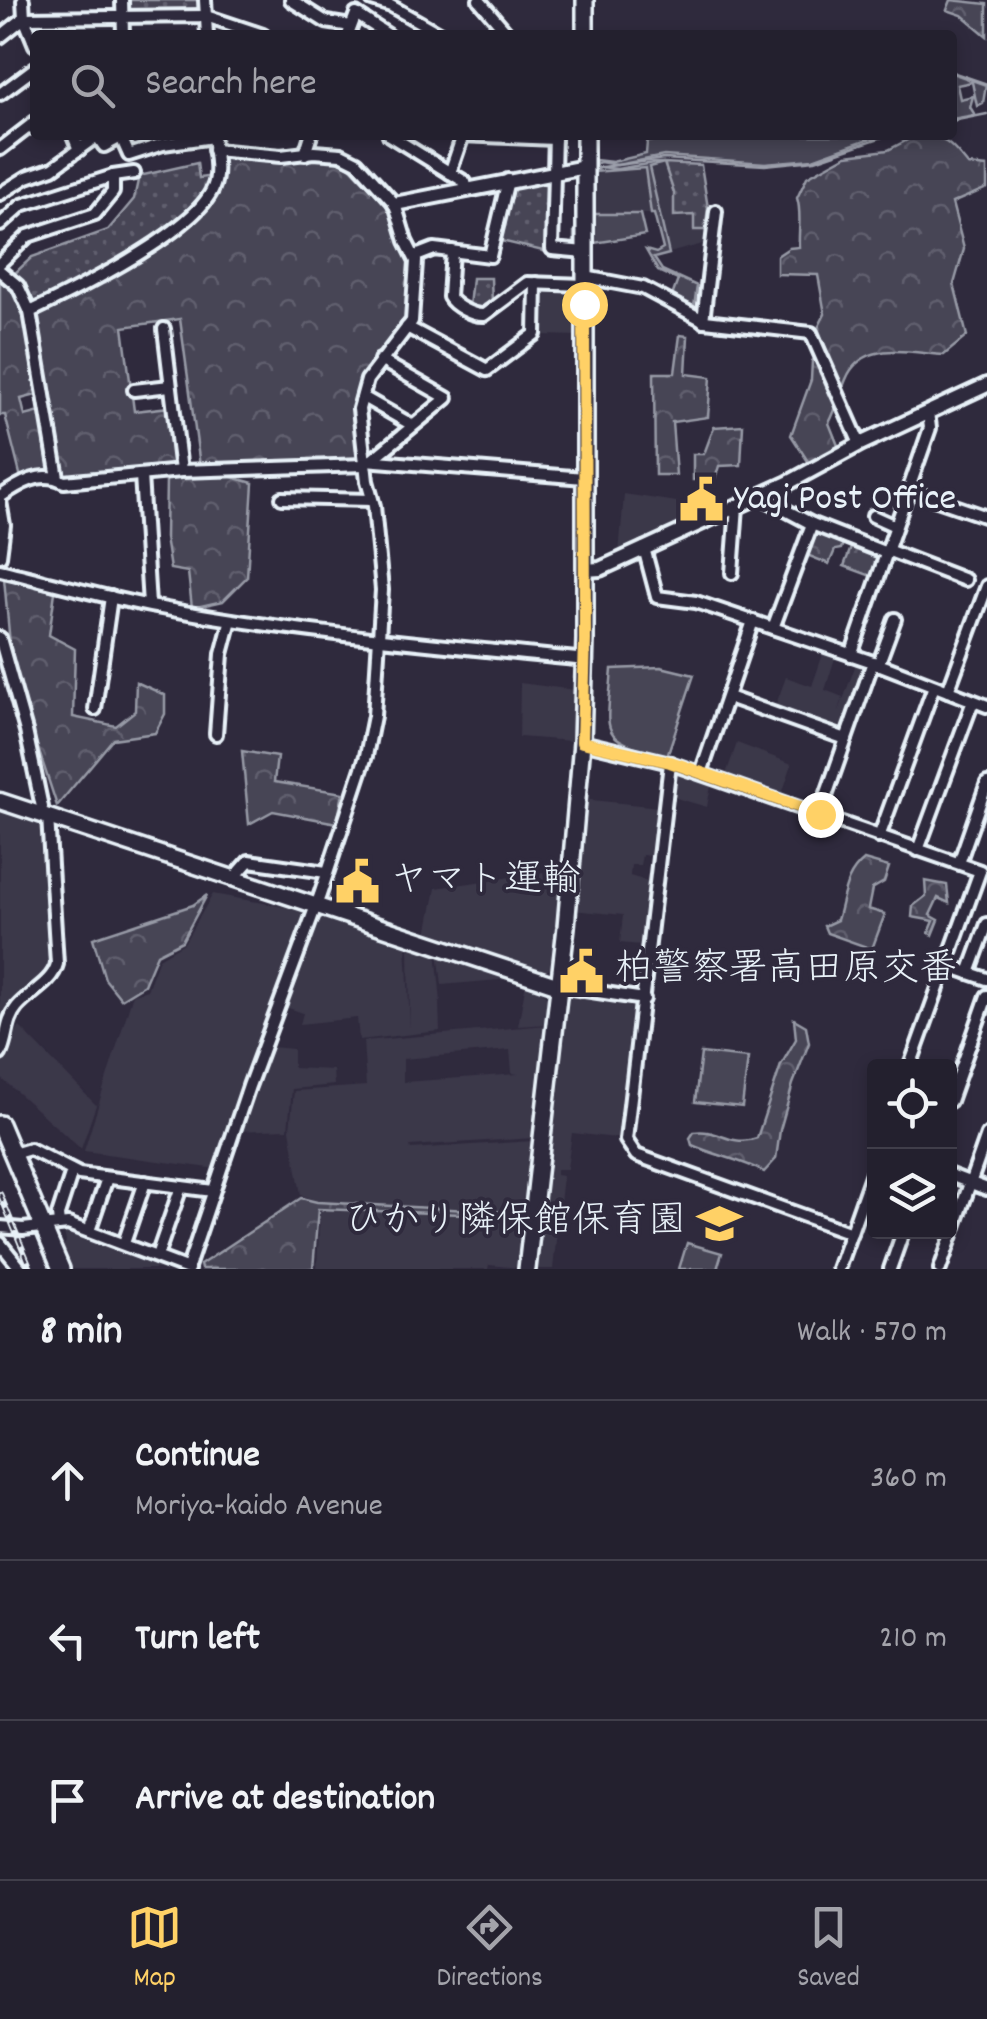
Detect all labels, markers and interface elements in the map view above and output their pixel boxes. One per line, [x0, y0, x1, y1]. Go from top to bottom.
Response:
search box [30, 30, 957, 140]
icon: search [65, 58, 120, 113]
text: Search here [145, 58, 317, 113]
route start [562, 282, 608, 328]
place label: Yagi Post Office [734, 473, 956, 528]
public building icon: Yagi Post Office [677, 476, 725, 524]
route end [798, 792, 844, 838]
place label: ヤマト運輸 [390, 855, 580, 910]
public building icon: ヤマト運輸 [333, 858, 381, 906]
place label: 柏警察署高田原交番 [615, 944, 957, 999]
public building icon: 柏警察署高田原交番 [558, 947, 606, 995]
map controls [867, 1059, 957, 1239]
button: locate [867, 1059, 957, 1149]
button: layers [867, 1149, 957, 1239]
place label: ひかり隣保館保育園 [344, 1196, 686, 1251]
school or university icon: ひかり隣保館保育園 [695, 1199, 743, 1247]
text: 8 min [40, 1304, 122, 1364]
text: Walk · 570 m [797, 1311, 947, 1357]
text: Continue [135, 1430, 260, 1485]
icon: ahead [40, 1453, 95, 1508]
text: 360 m [870, 1457, 947, 1503]
text: Moriya-kaido Avenue [135, 1485, 383, 1531]
icon: left [40, 1613, 95, 1668]
text: Turn left [135, 1613, 260, 1668]
text: 210 m [879, 1617, 947, 1663]
icon: arrive [40, 1773, 95, 1828]
text: Arrive at destination [135, 1773, 435, 1828]
tab: Map [127, 1900, 182, 2000]
tab: Directions [437, 1900, 543, 2000]
tab: Saved [797, 1900, 860, 2000]

